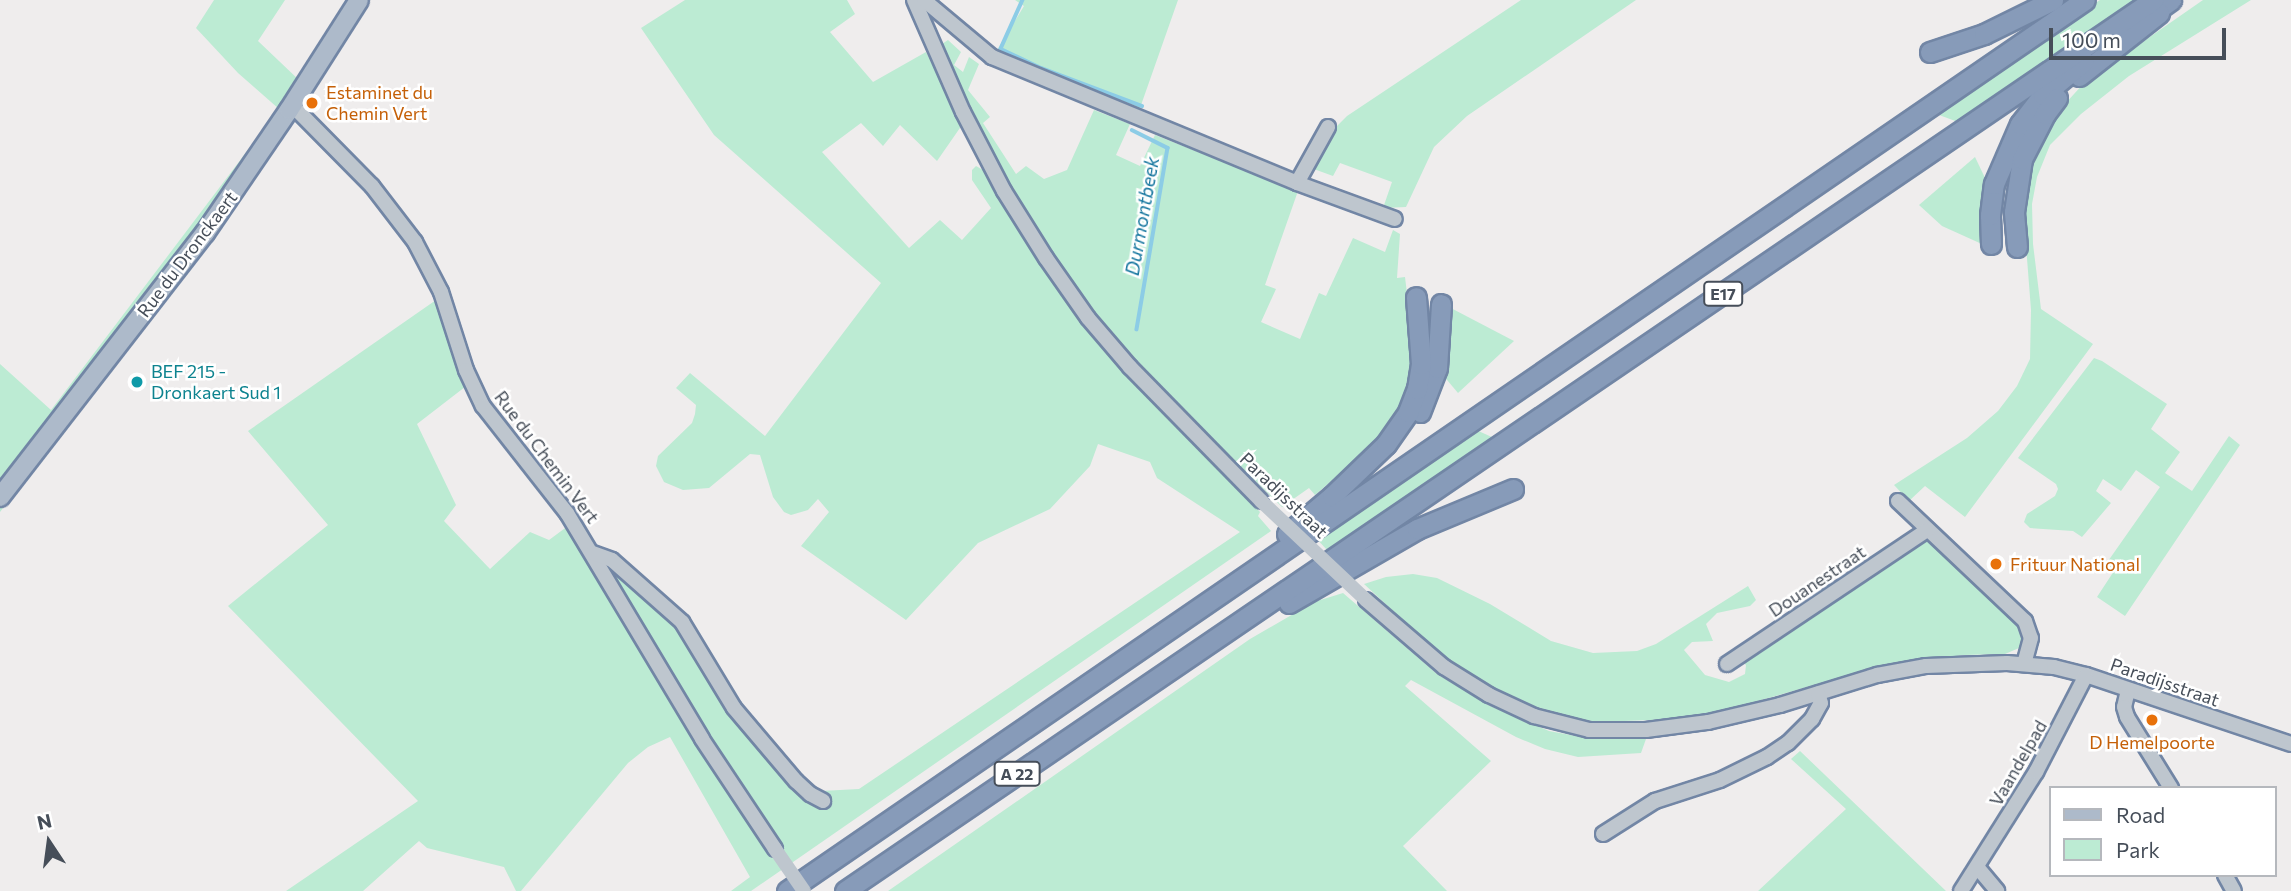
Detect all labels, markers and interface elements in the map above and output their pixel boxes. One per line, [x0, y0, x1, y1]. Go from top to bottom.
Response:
scale bar [2053, 14, 2230, 58]
text: 100 m [2062, 27, 2121, 52]
place label: Estaminet du Chemin Vert [326, 82, 433, 124]
marker: Estaminet du Chemin Vert [304, 95, 320, 111]
water label: Durmontbeek [1120, 155, 1164, 277]
street label: Rue du Dronckaert [133, 187, 241, 321]
road number: E17 [1702, 282, 1744, 306]
place label: BEF 215 - Dronkaert Sud 1 [151, 361, 281, 404]
marker: BEF 215 - Dronkaert Sud 1 [129, 374, 145, 390]
street label: Rue du Chemin Vert [490, 387, 604, 527]
street label: Paradijsstraat [1236, 448, 1332, 542]
street label: Douanestraat [1765, 541, 1869, 621]
place label: Frituur National [2010, 553, 2140, 575]
marker: Frituur National [1988, 556, 2004, 572]
street label: Paradijsstraat [2108, 653, 2222, 711]
marker: D Hemelpoorte [2144, 712, 2160, 728]
street label: Vaandelpad [1985, 716, 2051, 810]
place label: D Hemelpoorte [2089, 731, 2215, 753]
road number: A 22 [992, 762, 1042, 786]
legend [2050, 786, 2277, 877]
text: Road [2116, 802, 2165, 827]
north arrow [14, 807, 84, 877]
text: N [35, 808, 54, 834]
text: Park [2116, 837, 2160, 862]

